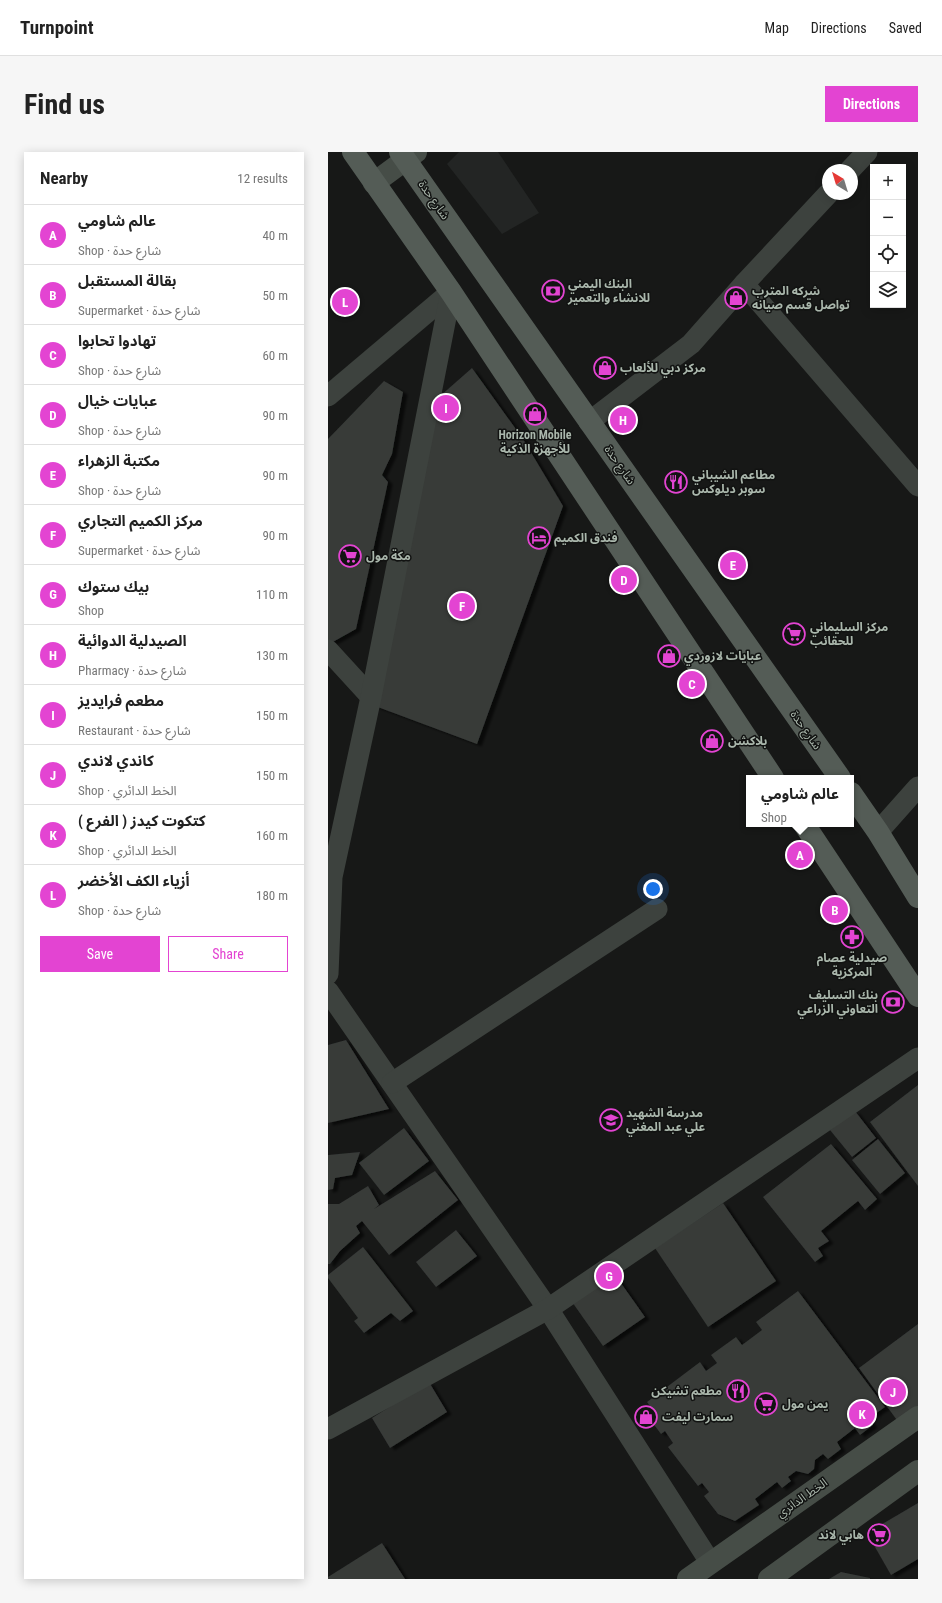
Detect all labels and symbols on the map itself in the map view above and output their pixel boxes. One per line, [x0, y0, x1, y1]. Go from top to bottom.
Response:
north arrow [822, 164, 858, 200]
street label: شارع حدة [414, 178, 452, 223]
place label: البنك اليمني للانشاء والتعمير [567, 277, 650, 305]
bank icon: البنك اليمني للانشاء والتعمير [540, 278, 566, 304]
place label: شركه المترب تواصل قسم صيانه [752, 284, 850, 314]
shop icon: شركه المترب تواصل قسم صيانه [723, 285, 749, 311]
pin: L [332, 287, 358, 317]
shop icon: مركز دبي للألعاب [592, 355, 618, 381]
place label: مركز دبي للألعاب [620, 361, 706, 378]
pin: I [433, 393, 459, 423]
shop icon: Horizon Mobile للأجهزة الذكية [522, 401, 548, 427]
pin: H [610, 405, 636, 435]
place label: Horizon Mobile للأجهزة الذكية [498, 428, 572, 456]
street label: شارع حدة [600, 443, 638, 488]
place label: مطاعم الشيباني سوبر ديلوكس [692, 468, 775, 496]
restaurant icon: مطاعم الشيباني سوبر ديلوكس [663, 469, 689, 495]
hotel icon: فندق الكميم [526, 525, 552, 551]
place label: فندق الكميم [554, 531, 618, 547]
supermarket icon: مكة مول [337, 543, 363, 569]
place label: مكة مول [366, 549, 411, 563]
pin: E [720, 550, 746, 580]
pin: D [611, 565, 637, 595]
pin: F [449, 591, 475, 621]
place label: مركز السليماني للحقائب [810, 620, 888, 648]
supermarket icon: مركز السليماني للحقائب [781, 621, 807, 647]
shop icon: عبايات لازوردي [656, 643, 682, 669]
place label: عبايات لازوردي [684, 649, 762, 666]
pin: C [679, 669, 705, 699]
street label: شارع حدة [786, 708, 824, 753]
shop icon: بلاكشن [699, 728, 725, 754]
place label: بلاكشن [728, 734, 768, 748]
pin: A [787, 840, 813, 870]
your location [643, 879, 663, 899]
pin: B [822, 895, 848, 925]
pharmacy icon: صيدلية عصام المركزية [839, 924, 865, 950]
place label: صيدلية عصام المركزية [817, 951, 888, 979]
place label: بنك التسليف التعاوني الزراعي [797, 988, 878, 1019]
bank icon: بنك التسليف التعاوني الزراعي [880, 989, 906, 1015]
place label: مدرسة الشهيد علي عبد المغني [626, 1106, 706, 1137]
school or university icon: مدرسة الشهيد علي عبد المغني [598, 1107, 624, 1133]
pin: G [596, 1261, 622, 1291]
pin: J [880, 1377, 906, 1407]
restaurant icon: مطعم تشيكن [725, 1378, 751, 1404]
place label: مطعم تشيكن [651, 1384, 722, 1400]
supermarket icon: يمن مول [753, 1391, 779, 1417]
place label: يمن مول [782, 1397, 828, 1411]
pin: K [849, 1399, 875, 1429]
shop icon: سمارت ليفت [633, 1404, 659, 1430]
place label: سمارت ليفت [662, 1410, 733, 1424]
street label: الخط الدائري [774, 1475, 832, 1523]
supermarket icon: هابي لاند [866, 1522, 892, 1548]
place label: هابي لاند [818, 1528, 864, 1545]

